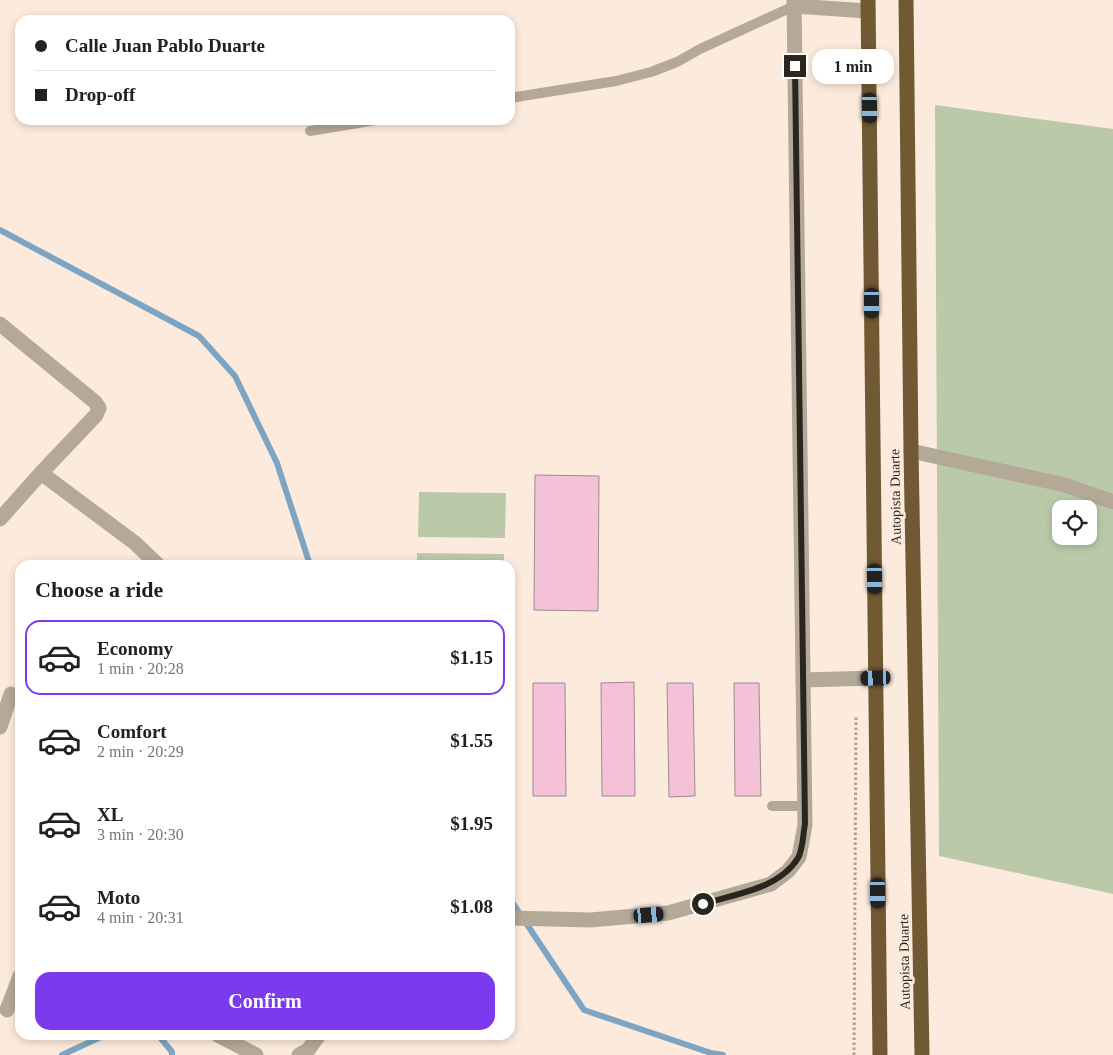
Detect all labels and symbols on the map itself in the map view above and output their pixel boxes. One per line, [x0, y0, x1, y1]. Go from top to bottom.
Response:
callout: 1 min [812, 48, 895, 84]
route end [784, 55, 806, 77]
car [862, 93, 877, 123]
car [864, 288, 879, 318]
street label: Autopista Duarte [887, 449, 904, 545]
car [867, 564, 882, 594]
car [860, 670, 891, 686]
car [870, 878, 885, 908]
route start [692, 893, 714, 915]
car [633, 906, 664, 924]
street label: Autopista Duarte [896, 914, 913, 1010]

